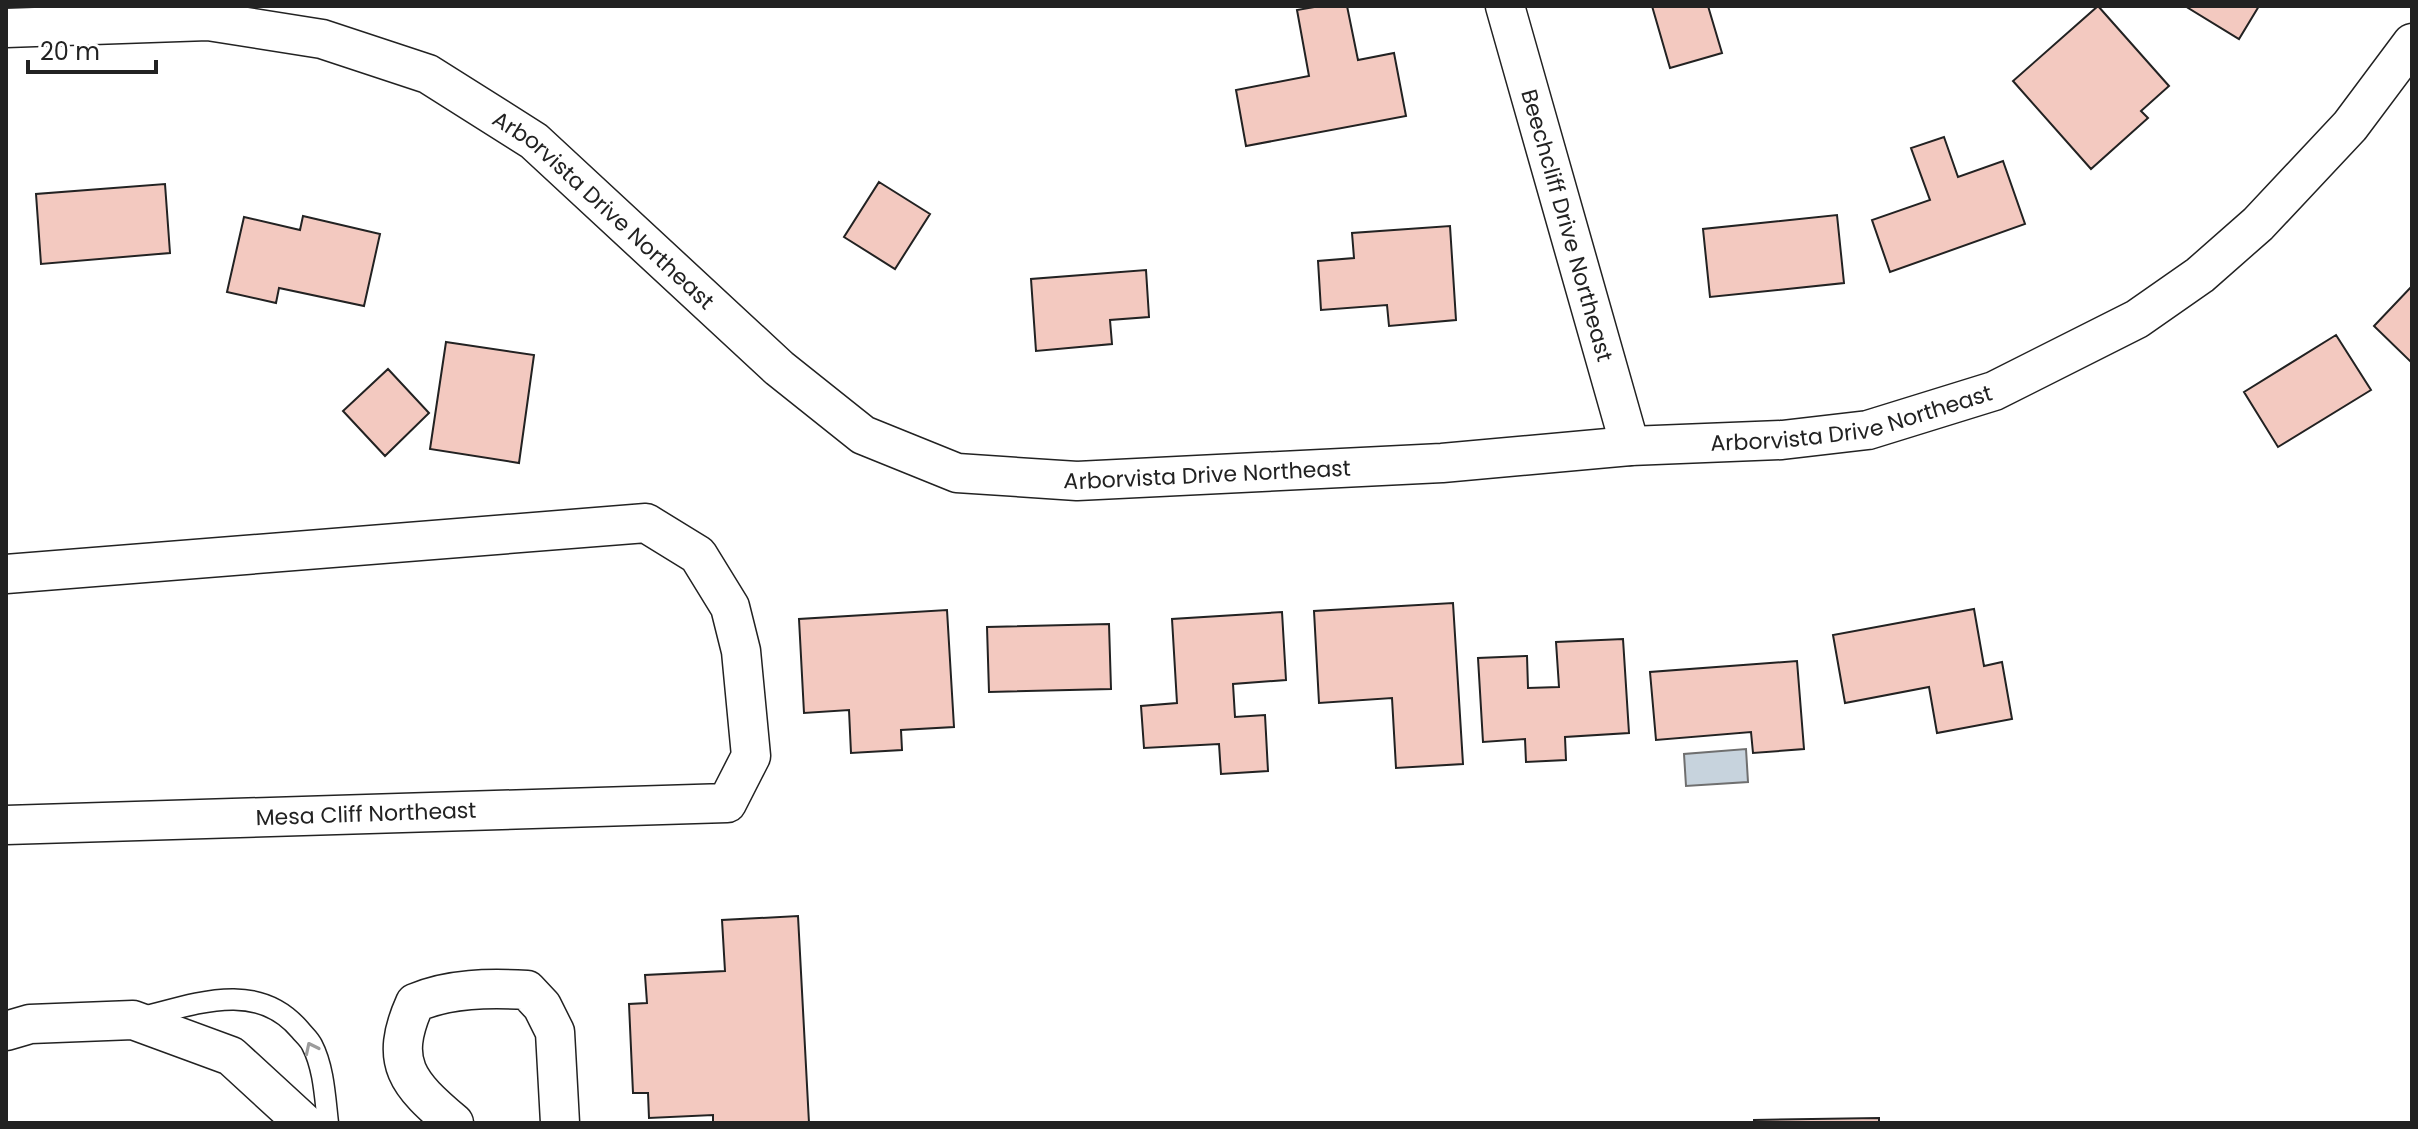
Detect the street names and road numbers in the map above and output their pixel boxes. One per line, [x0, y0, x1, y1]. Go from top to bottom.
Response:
street label: Beechcliff Drive Northeast [1514, 86, 1621, 365]
street label: Arborvista Drive Northeast [487, 103, 721, 316]
street label: Arborvista Drive Northeast [1710, 377, 1996, 458]
street label: Arborvista Drive Northeast [1063, 452, 1351, 497]
street label: Mesa Cliff Northeast [255, 795, 477, 833]

